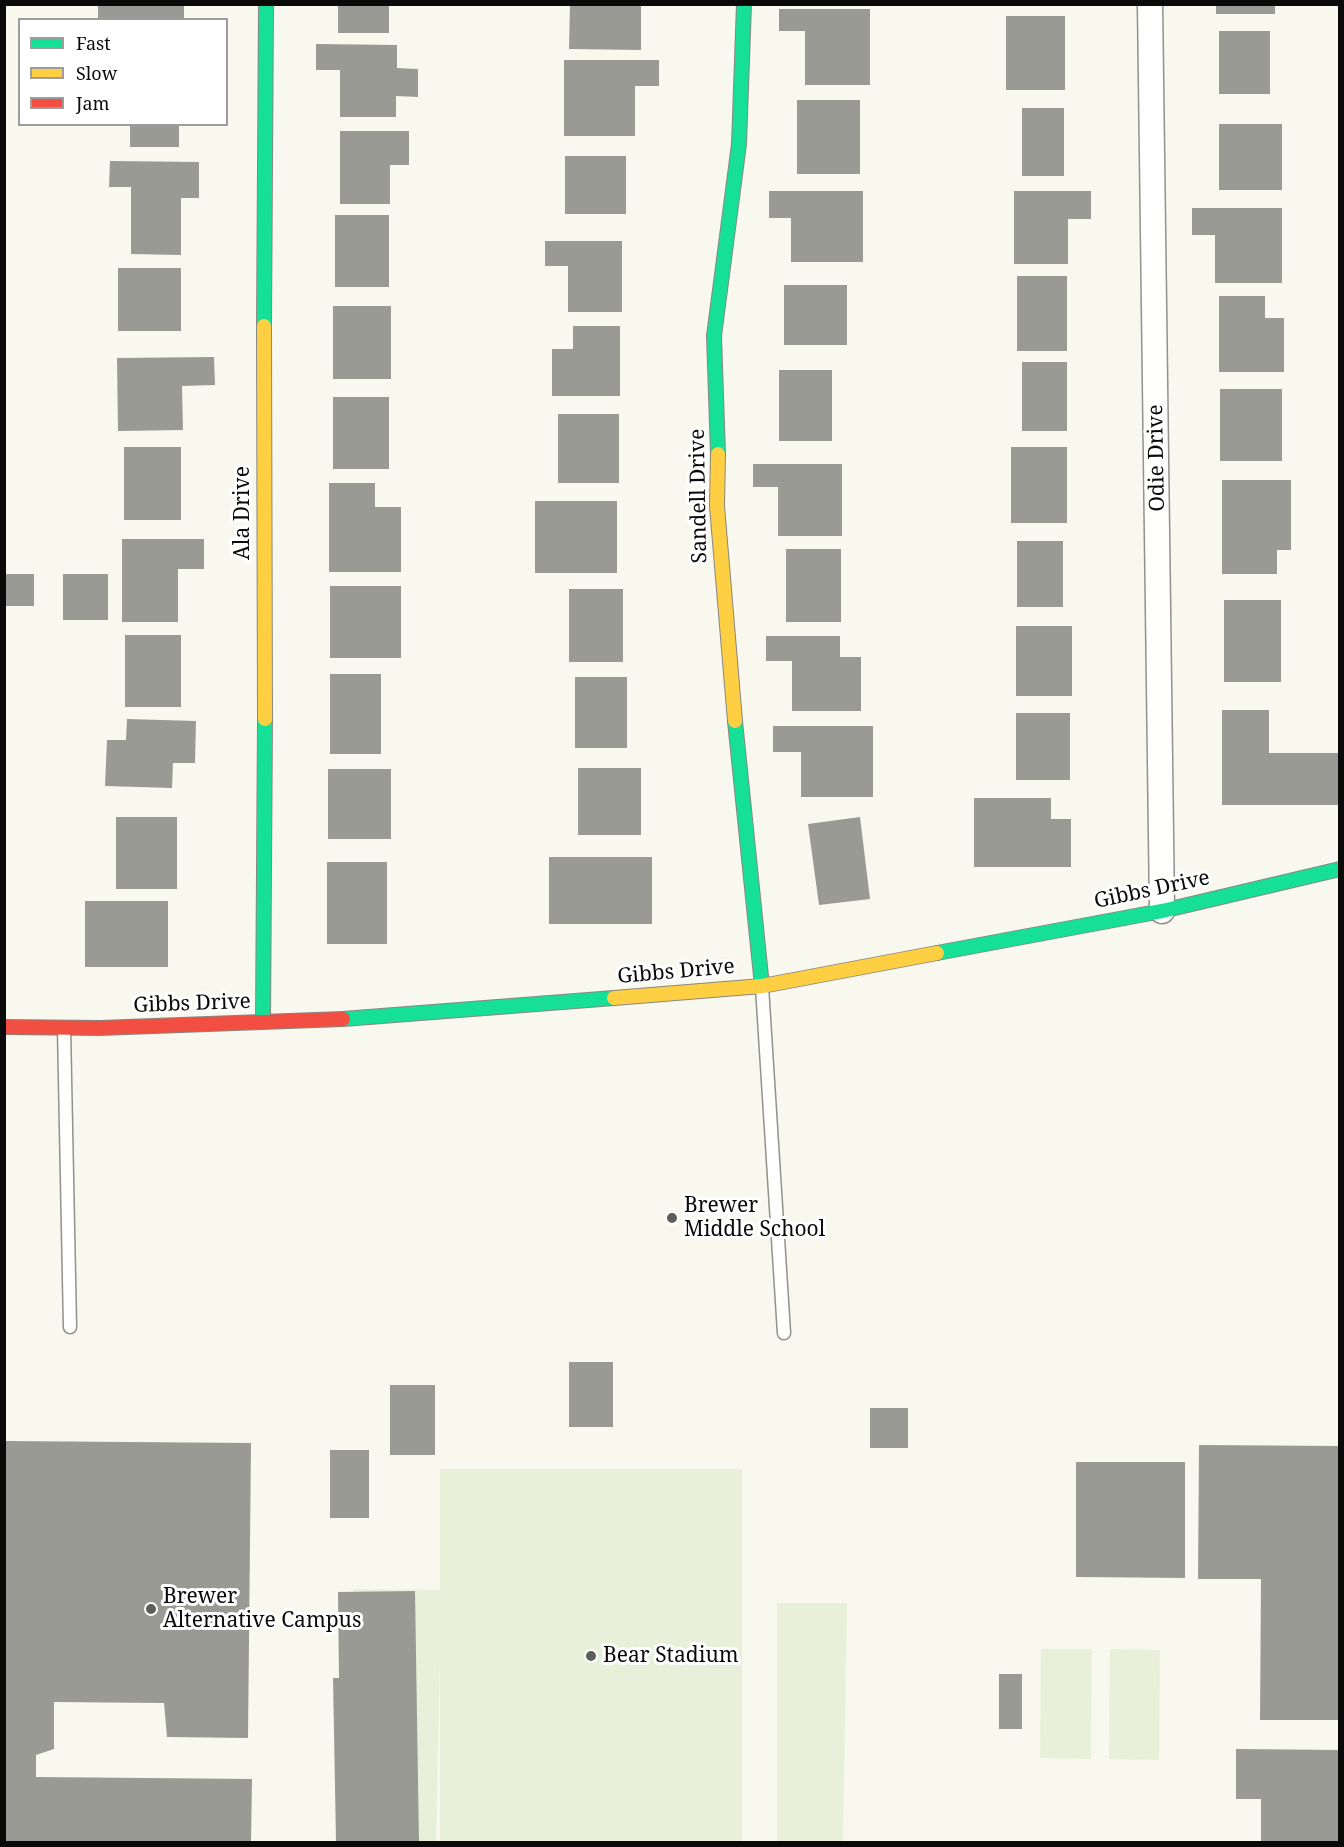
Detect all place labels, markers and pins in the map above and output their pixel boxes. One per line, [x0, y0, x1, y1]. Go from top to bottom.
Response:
place label: Brewer Middle School [684, 1193, 825, 1243]
marker: Brewer Middle School [665, 1211, 679, 1225]
place label: Brewer Alternative Campus [163, 1584, 361, 1634]
marker: Brewer Alternative Campus [144, 1602, 158, 1616]
place label: Bear Stadium [603, 1643, 739, 1669]
marker: Bear Stadium [584, 1649, 598, 1663]

